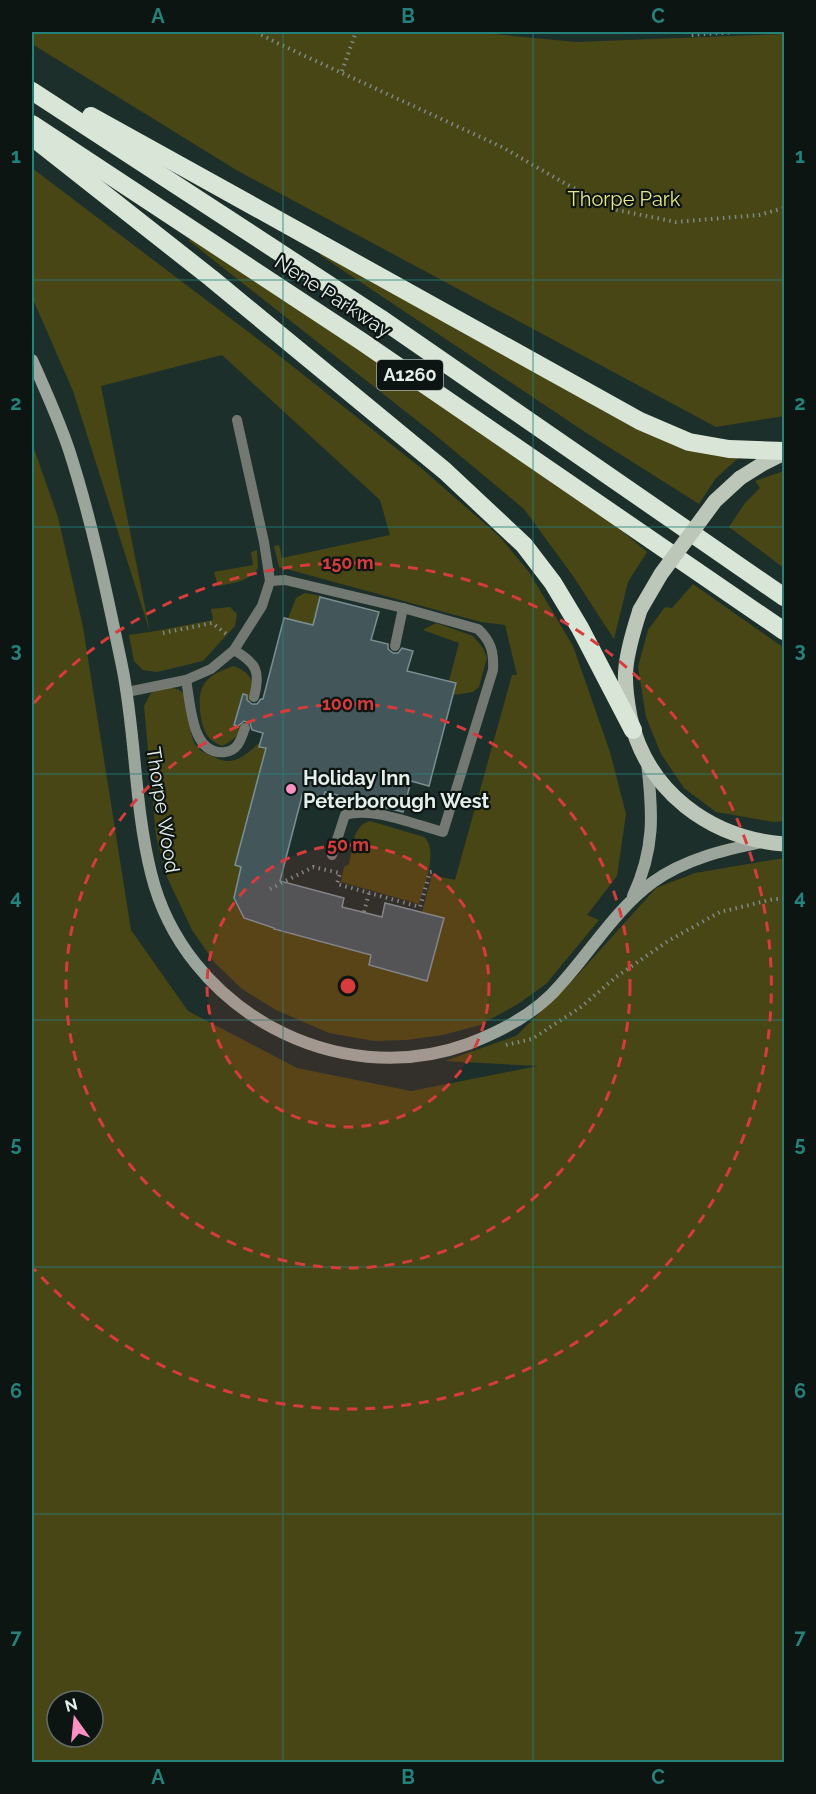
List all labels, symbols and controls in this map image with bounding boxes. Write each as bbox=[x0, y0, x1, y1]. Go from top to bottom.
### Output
text: A bbox=[151, 4, 165, 28]
text: B bbox=[401, 4, 415, 28]
text: C bbox=[651, 4, 665, 28]
text: 1 bbox=[11, 144, 21, 168]
text: 1 bbox=[795, 144, 805, 168]
park label: Thorpe Park bbox=[568, 187, 681, 211]
street label: Nene Parkway bbox=[270, 250, 396, 343]
road number: A1260 bbox=[377, 360, 443, 390]
text: 2 bbox=[10, 391, 22, 415]
text: 2 bbox=[794, 391, 806, 415]
text: 150 m bbox=[323, 552, 374, 573]
text: 3 bbox=[10, 638, 22, 662]
text: 3 bbox=[794, 638, 806, 662]
text: 100 m bbox=[322, 693, 374, 714]
street label: Thorpe Wood bbox=[141, 745, 185, 875]
place label: Holiday Inn Peterborough West bbox=[303, 766, 490, 813]
marker: Holiday Inn Peterborough West bbox=[284, 782, 298, 796]
text: 50 m bbox=[327, 834, 369, 855]
text: 4 bbox=[10, 885, 22, 909]
text: 4 bbox=[794, 885, 806, 909]
centre of rings bbox=[338, 976, 358, 996]
text: 5 bbox=[10, 1132, 22, 1156]
text: 5 bbox=[794, 1132, 806, 1156]
text: 6 bbox=[10, 1379, 22, 1403]
text: 6 bbox=[794, 1379, 806, 1403]
text: 7 bbox=[10, 1625, 22, 1649]
text: 7 bbox=[794, 1625, 806, 1649]
north arrow bbox=[45, 1689, 105, 1749]
text: N bbox=[63, 1694, 80, 1716]
text: A bbox=[151, 1765, 165, 1789]
text: B bbox=[401, 1765, 415, 1789]
text: C bbox=[651, 1765, 665, 1789]

